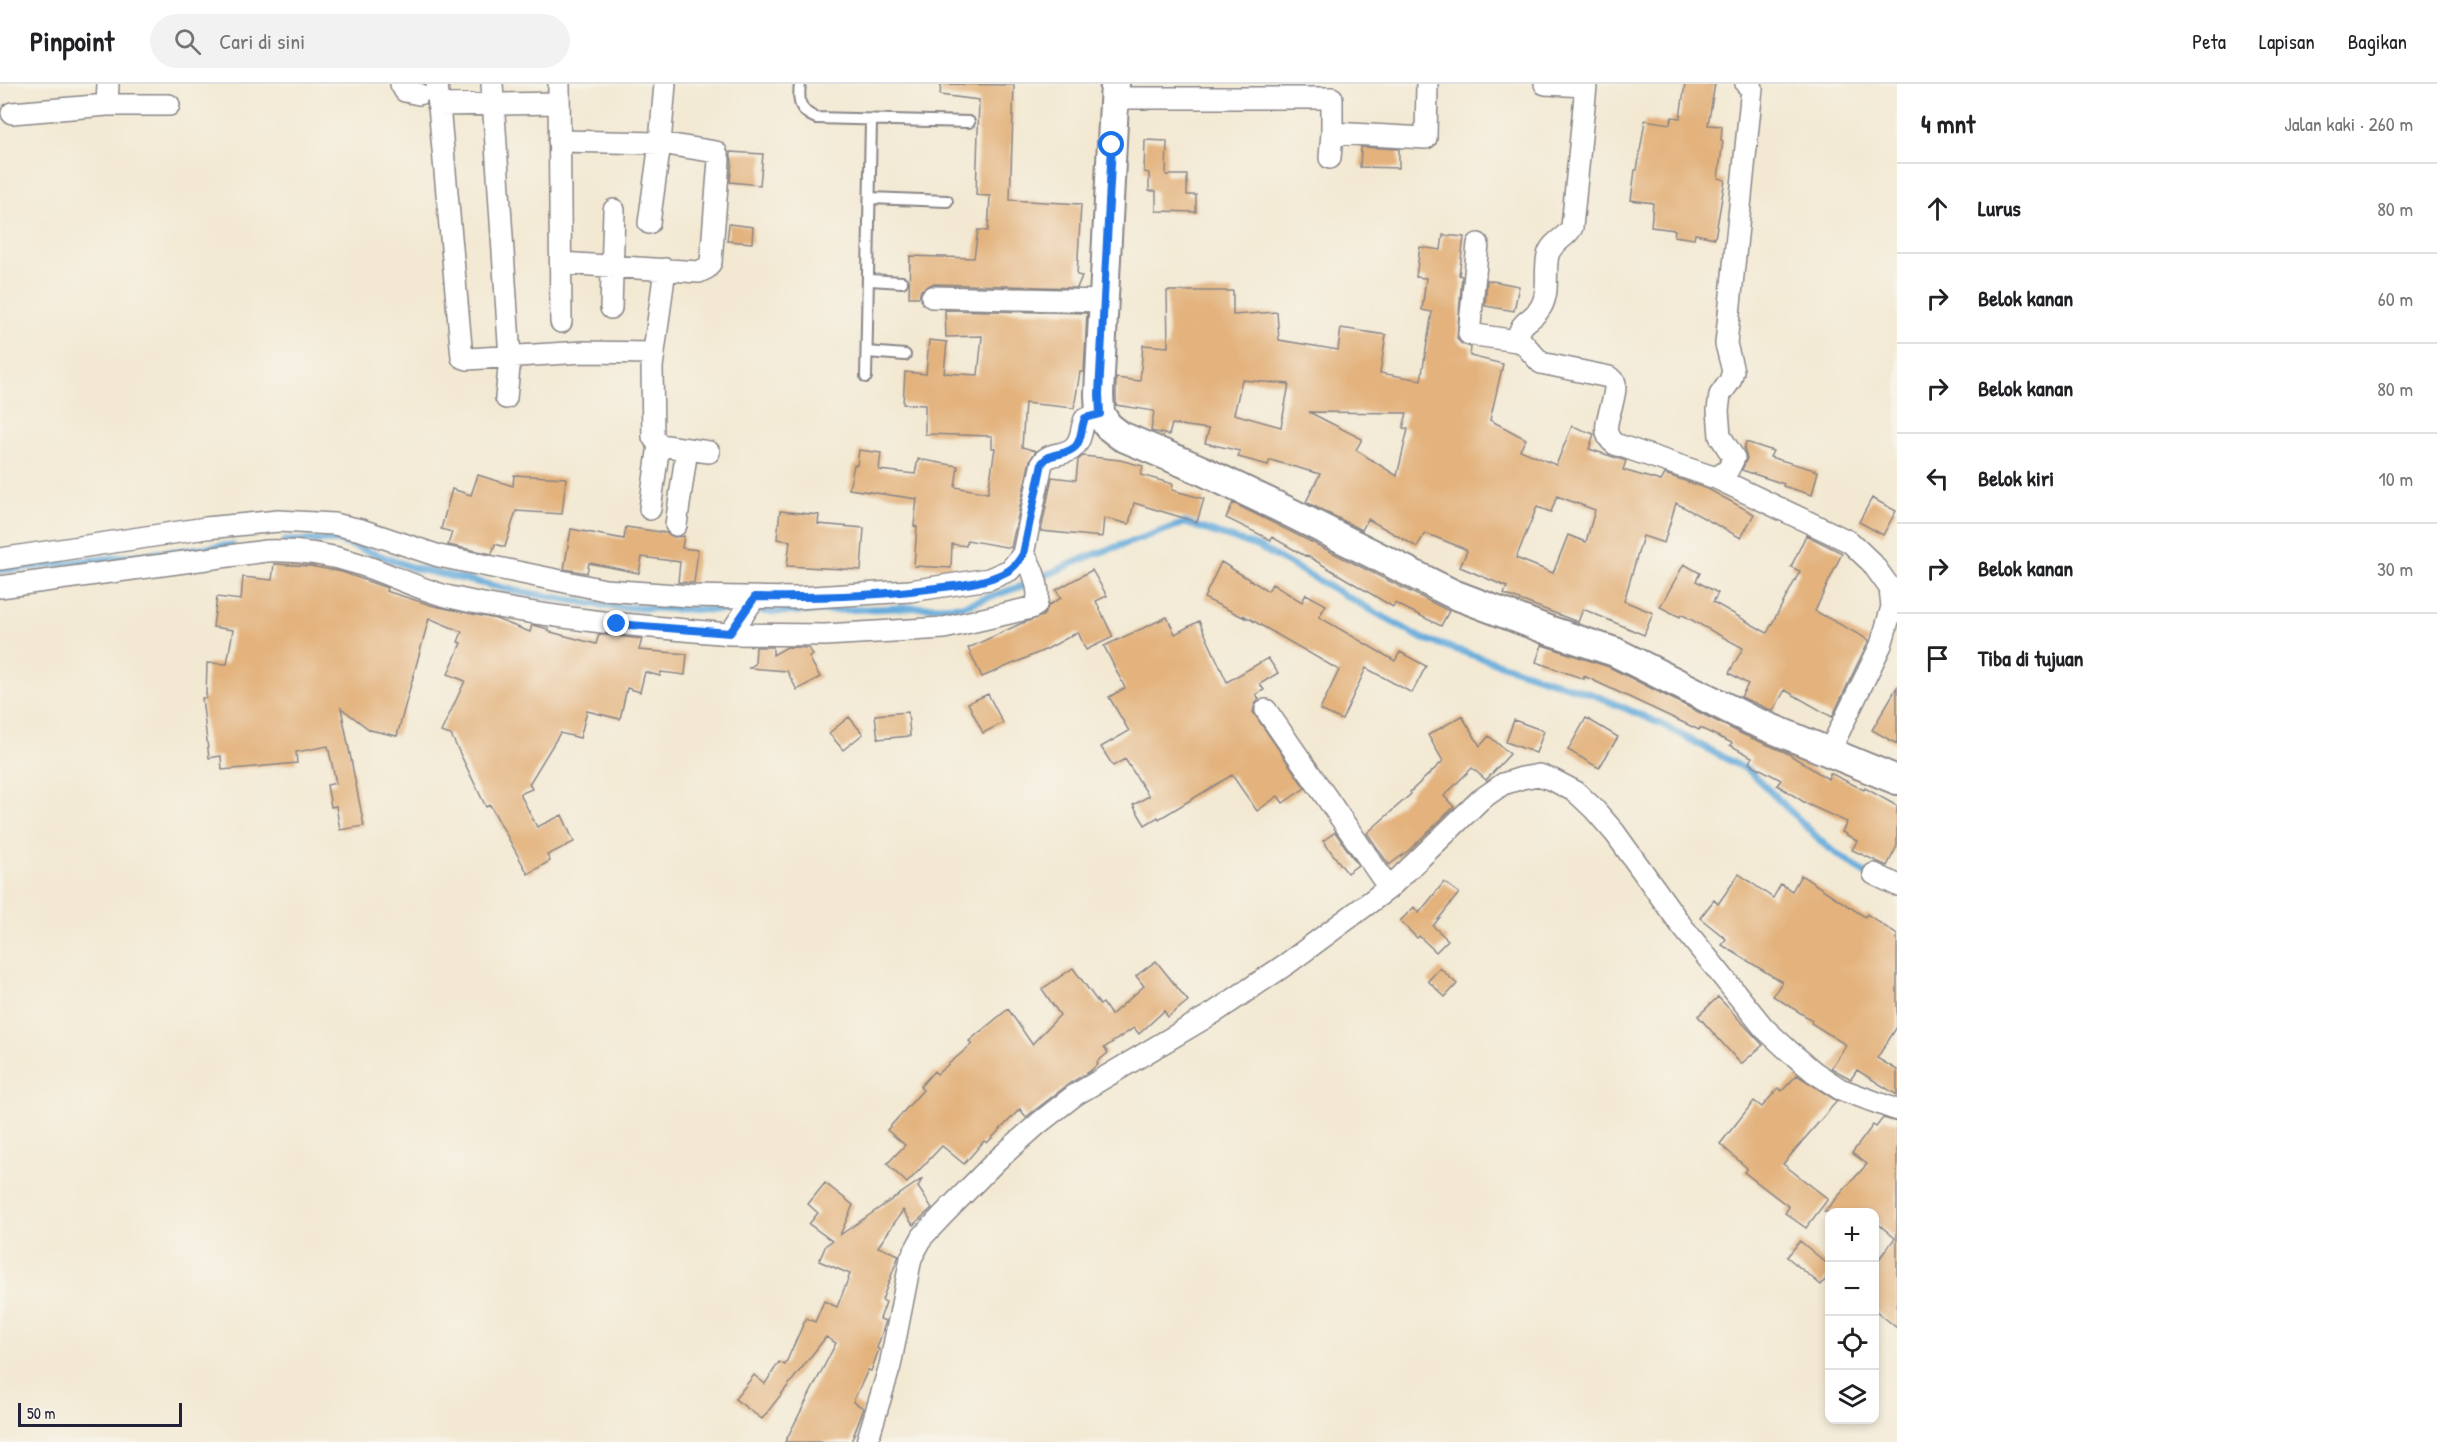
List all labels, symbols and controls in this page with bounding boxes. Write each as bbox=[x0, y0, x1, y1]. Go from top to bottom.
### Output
search box bbox=[150, 14, 570, 68]
text: Pinpoint bbox=[30, 22, 114, 60]
icon: search bbox=[171, 25, 204, 58]
text: Cari di sini bbox=[219, 26, 305, 56]
text: Peta bbox=[2192, 27, 2226, 56]
text: Lapisan bbox=[2259, 27, 2315, 56]
text: Bagikan bbox=[2348, 27, 2407, 56]
text: 4 mnt bbox=[1921, 106, 1975, 141]
text: Jalan kaki · 260 m bbox=[2284, 110, 2413, 137]
route start bbox=[1098, 131, 1124, 157]
icon: ahead bbox=[1921, 192, 1954, 225]
text: Lurus bbox=[1978, 193, 2021, 223]
text: 80 m bbox=[2377, 195, 2413, 222]
icon: right bbox=[1921, 282, 1954, 315]
text: Belok kanan bbox=[1978, 283, 2073, 313]
text: 60 m bbox=[2378, 285, 2413, 312]
icon: right bbox=[1921, 372, 1954, 405]
text: Belok kanan bbox=[1978, 373, 2073, 403]
text: 80 m bbox=[2377, 375, 2413, 402]
icon: left bbox=[1921, 462, 1954, 495]
text: Belok kiri bbox=[1978, 463, 2054, 493]
text: 10 m bbox=[2379, 465, 2413, 492]
icon: right bbox=[1921, 552, 1954, 585]
text: Belok kanan bbox=[1978, 553, 2073, 583]
text: 30 m bbox=[2377, 555, 2413, 582]
route end bbox=[603, 610, 629, 636]
icon: arrive bbox=[1921, 642, 1954, 675]
text: Tiba di tujuan bbox=[1978, 643, 2083, 673]
map controls bbox=[1825, 1208, 1879, 1424]
button: + bbox=[1825, 1208, 1879, 1262]
button: − bbox=[1825, 1262, 1879, 1316]
button: locate bbox=[1825, 1316, 1879, 1370]
button: layers bbox=[1825, 1370, 1879, 1424]
scale bar bbox=[18, 1400, 182, 1428]
text: 50 m bbox=[27, 1402, 56, 1424]

